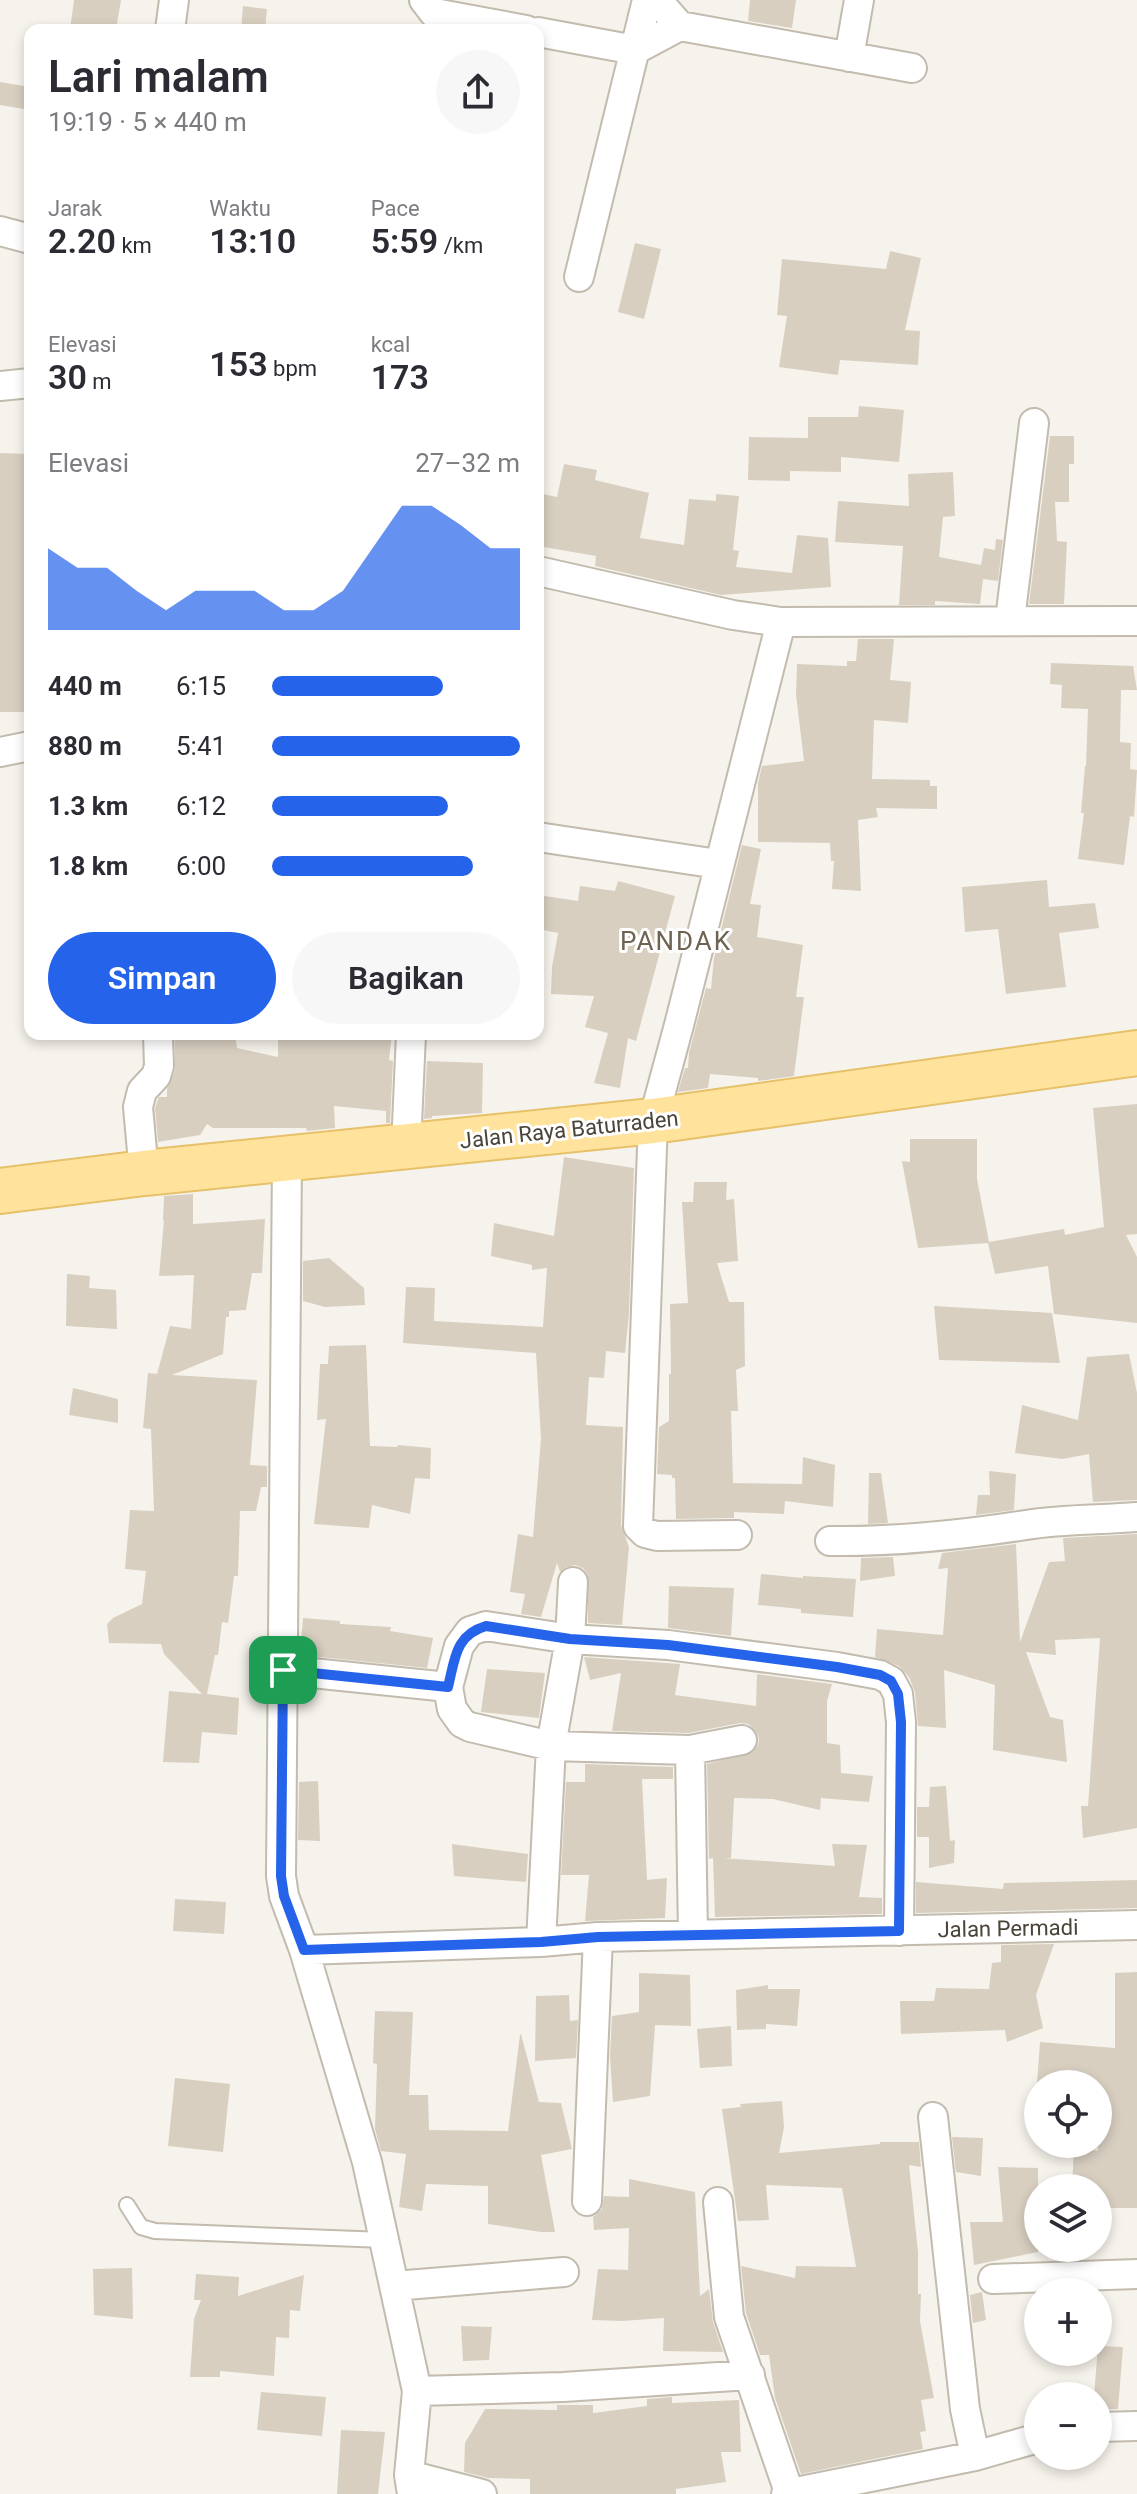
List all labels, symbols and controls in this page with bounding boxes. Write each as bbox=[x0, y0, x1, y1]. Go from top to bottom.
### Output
button: share bbox=[436, 50, 520, 134]
text: Lari malam bbox=[48, 51, 269, 103]
text: 19:19 · 5 × 440 m bbox=[48, 107, 247, 137]
text: Jarak bbox=[48, 196, 102, 221]
text: Waktu bbox=[209, 196, 271, 221]
text: Pace bbox=[371, 196, 420, 221]
text: 2.20 bbox=[48, 221, 116, 261]
text: 13:10 bbox=[209, 221, 296, 261]
text: 5:59 bbox=[371, 221, 438, 261]
text: km bbox=[116, 233, 152, 258]
text: /km bbox=[438, 233, 483, 258]
text: Elevasi bbox=[48, 332, 117, 357]
text: kcal bbox=[371, 332, 410, 357]
text: 153 bbox=[209, 344, 268, 384]
text: bpm bbox=[268, 356, 317, 381]
text: 30 bbox=[48, 357, 87, 397]
text: 173 bbox=[371, 357, 429, 397]
text: m bbox=[87, 369, 112, 394]
text: Elevasi bbox=[48, 448, 129, 478]
text: 27–32 m bbox=[415, 448, 520, 478]
text: 440 m bbox=[48, 671, 122, 701]
text: 6:15 bbox=[176, 671, 226, 701]
text: 880 m bbox=[48, 731, 122, 761]
text: 5:41 bbox=[176, 731, 226, 761]
text: 1.3 km bbox=[48, 791, 128, 821]
text: 6:12 bbox=[176, 791, 226, 821]
text: 1.8 km bbox=[48, 851, 128, 881]
text: 6:00 bbox=[176, 851, 226, 881]
district label: PANDAK bbox=[620, 926, 732, 956]
button: Simpan bbox=[48, 932, 276, 1024]
button: Bagikan bbox=[292, 932, 520, 1024]
street label: Jalan Raya Baturraden bbox=[458, 1106, 680, 1153]
pin bbox=[249, 1636, 317, 1704]
icon: arrive bbox=[261, 1648, 305, 1692]
street label: Jalan Permadi bbox=[937, 1915, 1079, 1942]
map controls bbox=[1024, 2070, 1112, 2470]
button: locate bbox=[1024, 2070, 1112, 2158]
button: layers bbox=[1024, 2174, 1112, 2262]
button: + bbox=[1024, 2278, 1112, 2366]
button: − bbox=[1024, 2382, 1112, 2470]

